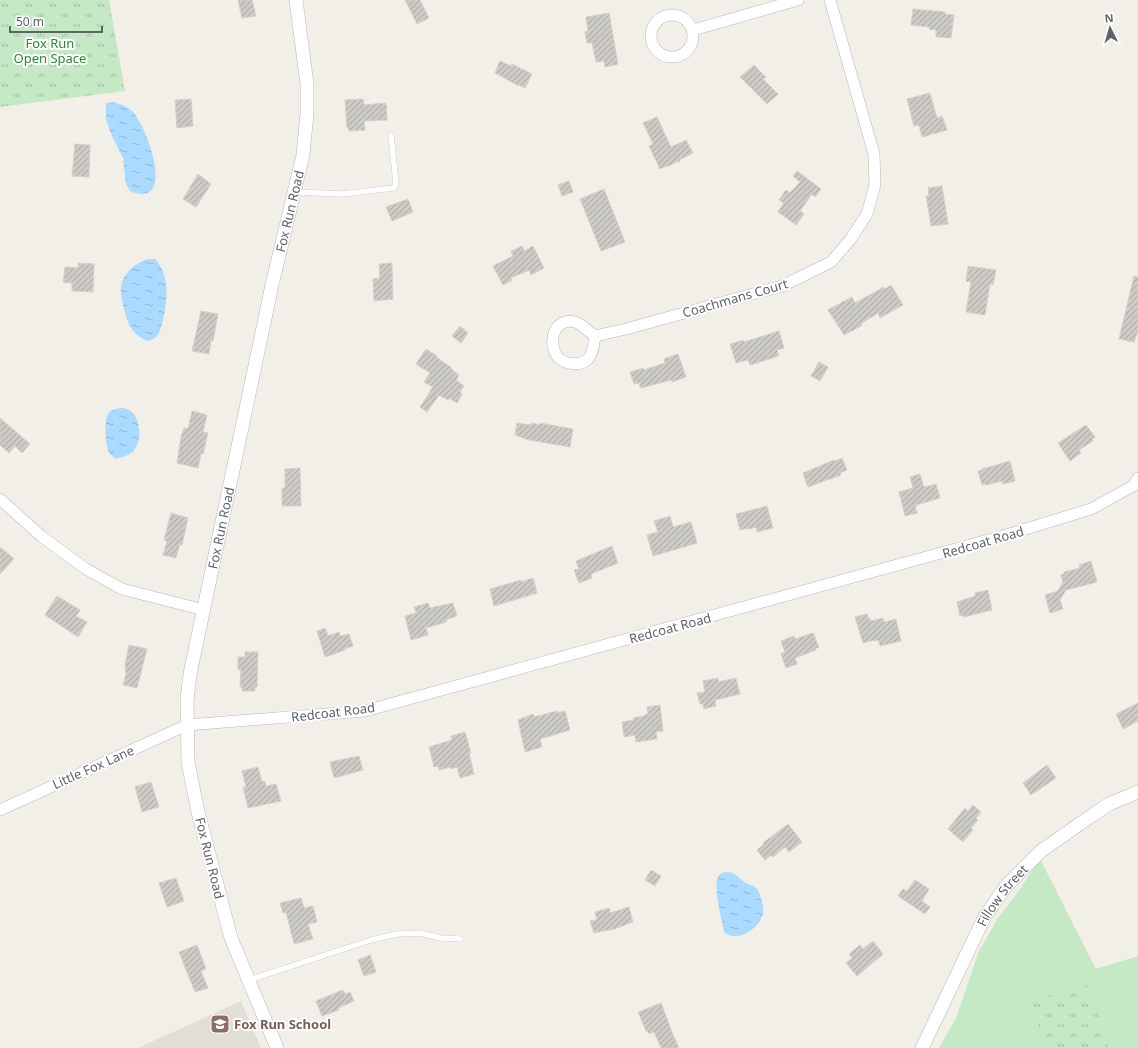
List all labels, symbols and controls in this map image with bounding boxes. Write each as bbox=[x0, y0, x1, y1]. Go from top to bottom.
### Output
scale bar bbox=[10, 8, 102, 34]
north arrow bbox=[1090, 8, 1130, 48]
text: N bbox=[1104, 10, 1114, 25]
text: 50 m bbox=[16, 13, 44, 30]
park label: Fox Run Open Space bbox=[14, 34, 86, 67]
street label: Fox Run Road bbox=[271, 169, 308, 254]
street label: Coachmans Court bbox=[680, 274, 790, 322]
street label: Fox Run Road bbox=[203, 485, 238, 571]
street label: Redcoat Road bbox=[940, 522, 1026, 562]
street label: Redcoat Road bbox=[627, 608, 713, 648]
street label: Redcoat Road bbox=[290, 698, 376, 726]
street label: Little Fox Lane bbox=[49, 741, 137, 793]
street label: Fox Run Road bbox=[191, 815, 229, 901]
street label: Fillow Street bbox=[972, 860, 1032, 929]
school or university icon: Fox Run School bbox=[209, 1013, 231, 1035]
place label: Fox Run School bbox=[234, 1015, 331, 1033]

